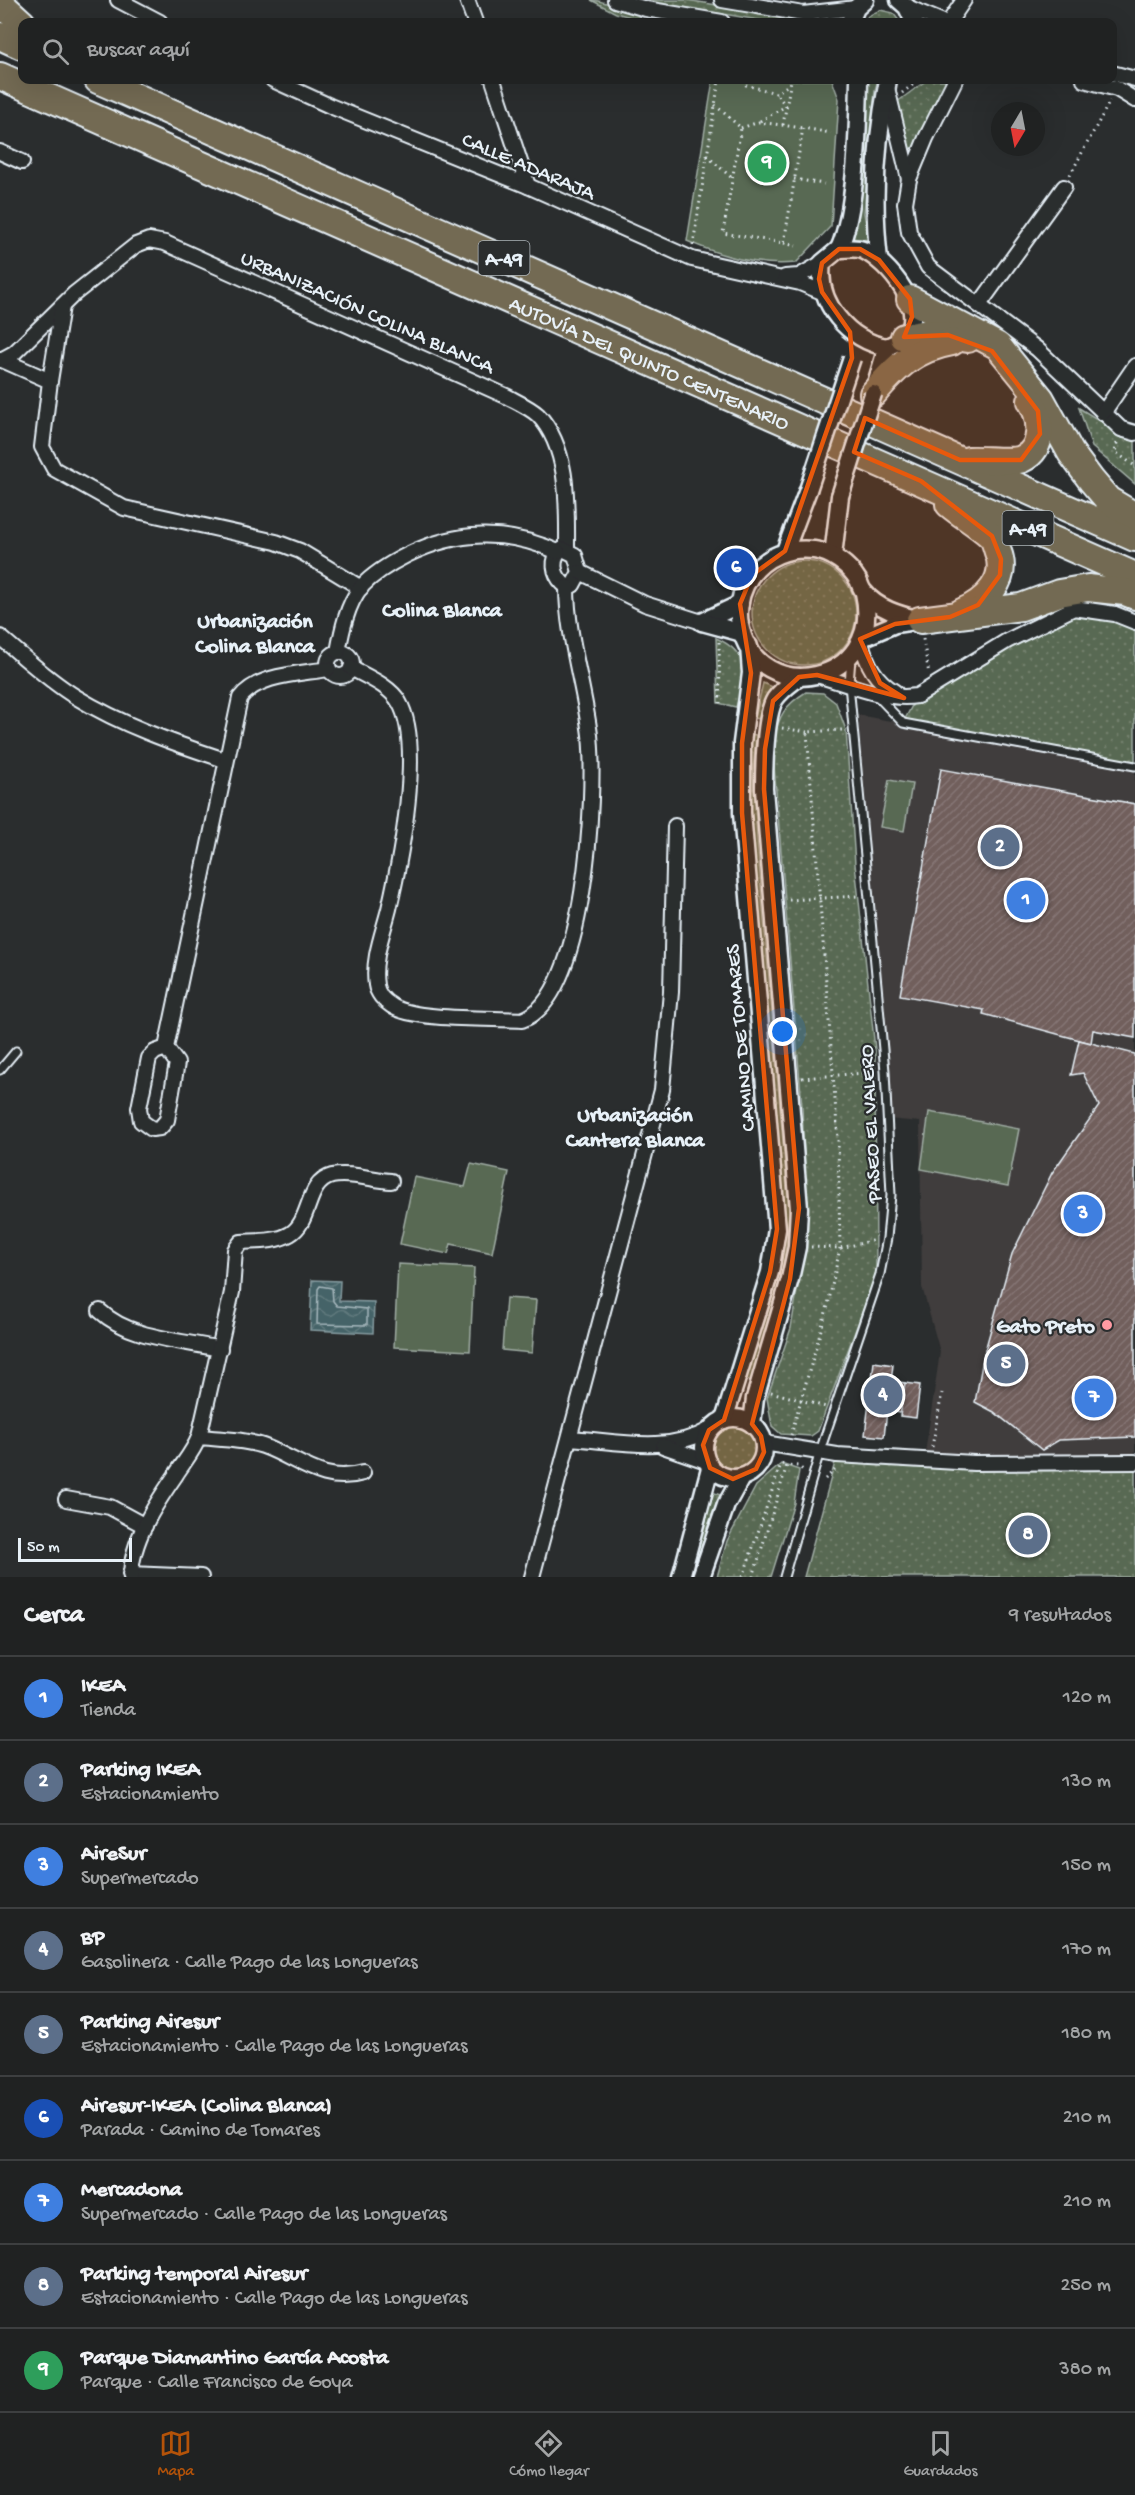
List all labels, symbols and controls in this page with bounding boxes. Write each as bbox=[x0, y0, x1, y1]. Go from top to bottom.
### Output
search box bbox=[18, 18, 1117, 84]
icon: search bbox=[39, 35, 72, 68]
text: Buscar aquí bbox=[87, 38, 190, 64]
north arrow bbox=[991, 102, 1045, 156]
street label: CALLE ADARAJA bbox=[457, 129, 600, 208]
pin: 9 bbox=[748, 140, 786, 186]
road number: A-49 bbox=[478, 241, 530, 275]
street label: URBANIZACIÓN COLINA BLANCA bbox=[236, 247, 499, 382]
street label: AUTOVÍA DEL QUINTO CENTENARIO bbox=[504, 293, 793, 438]
road number: A-49 bbox=[1002, 511, 1054, 545]
pin: 6 bbox=[716, 546, 756, 590]
district label: Colina Blanca bbox=[381, 599, 503, 625]
district label: Urbanización Colina Blanca bbox=[194, 610, 316, 661]
pin: 2 bbox=[980, 824, 1020, 870]
pin: 1 bbox=[1006, 878, 1046, 922]
street label: CAMINO DE TOMARES bbox=[722, 943, 763, 1132]
your location bbox=[768, 1017, 797, 1046]
street label: PASEO EL VALERO bbox=[856, 1044, 889, 1205]
district label: Urbanización Cantera Blanca bbox=[565, 1104, 706, 1155]
pin: 3 bbox=[1064, 1192, 1102, 1236]
place label: Gato Preto bbox=[996, 1316, 1095, 1341]
marker: Gato Preto bbox=[1100, 1318, 1114, 1332]
pin: 5 bbox=[986, 1342, 1026, 1386]
pin: 4 bbox=[864, 1372, 902, 1418]
pin: 7 bbox=[1074, 1376, 1114, 1420]
pin: 8 bbox=[1008, 1512, 1048, 1558]
scale bar bbox=[18, 1535, 132, 1562]
text: 50 m bbox=[27, 1539, 60, 1558]
text: Cerca bbox=[24, 1601, 84, 1632]
text: 9 resultados bbox=[1009, 1605, 1111, 1628]
text: IKEA bbox=[81, 1674, 125, 1700]
text: 1 bbox=[39, 1687, 48, 1710]
text: 120 m bbox=[1063, 1687, 1111, 1710]
text: Tienda bbox=[81, 1700, 136, 1723]
text: Parking IKEA bbox=[81, 1758, 200, 1784]
text: 2 bbox=[39, 1771, 48, 1794]
text: 130 m bbox=[1062, 1771, 1111, 1794]
text: Estacionamiento bbox=[81, 1784, 219, 1807]
text: AireSur bbox=[81, 1842, 146, 1868]
text: 3 bbox=[38, 1855, 49, 1878]
text: 150 m bbox=[1062, 1855, 1111, 1878]
text: Supermercado bbox=[81, 1868, 199, 1891]
text: BP bbox=[81, 1926, 104, 1952]
text: 4 bbox=[39, 1939, 48, 1962]
text: 170 m bbox=[1062, 1939, 1111, 1962]
text: Gasolinera · Calle Pago de las Longueras bbox=[81, 1952, 418, 1975]
text: Parking Airesur bbox=[81, 2010, 219, 2036]
text: 5 bbox=[38, 2023, 49, 2046]
text: 180 m bbox=[1062, 2023, 1111, 2046]
text: Estacionamiento · Calle Pago de las Longueras bbox=[81, 2036, 468, 2059]
text: Airesur-IKEA (Colina Blanca) bbox=[81, 2094, 332, 2120]
text: 6 bbox=[38, 2107, 49, 2130]
text: 210 m bbox=[1063, 2107, 1111, 2130]
text: Parada · Camino de Tomares bbox=[81, 2120, 320, 2143]
text: Mercadona bbox=[81, 2178, 182, 2204]
text: 7 bbox=[38, 2191, 49, 2214]
text: 210 m bbox=[1063, 2191, 1111, 2214]
text: Supermercado · Calle Pago de las Longueras bbox=[81, 2204, 447, 2227]
text: Parking temporal Airesur bbox=[81, 2262, 307, 2288]
text: 8 bbox=[38, 2275, 49, 2298]
text: 250 m bbox=[1060, 2275, 1111, 2298]
text: Estacionamiento · Calle Pago de las Longueras bbox=[81, 2288, 468, 2311]
text: Parque Diamantino García Acosta bbox=[81, 2346, 388, 2372]
text: 9 bbox=[38, 2359, 49, 2382]
text: 380 m bbox=[1059, 2359, 1111, 2382]
text: Parque · Calle Francisco de Goya bbox=[81, 2372, 353, 2395]
tab: Mapa bbox=[157, 2427, 194, 2482]
tab: Cómo llegar bbox=[509, 2427, 589, 2482]
tab: Guardados bbox=[904, 2427, 978, 2482]

